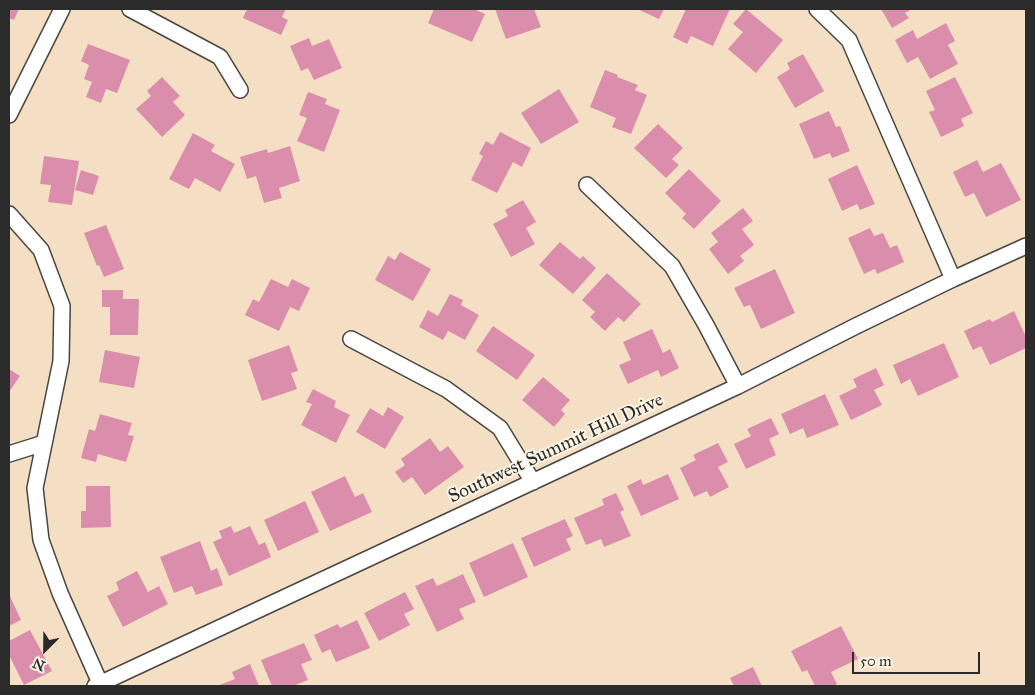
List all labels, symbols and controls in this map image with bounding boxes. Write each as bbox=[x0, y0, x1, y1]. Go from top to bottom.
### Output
street label: Southwest Summit Hill Drive bbox=[445, 389, 667, 509]
north arrow bbox=[20, 625, 70, 675]
scale bar bbox=[855, 642, 982, 674]
text: 50 m bbox=[860, 652, 892, 670]
text: N bbox=[30, 654, 48, 674]

